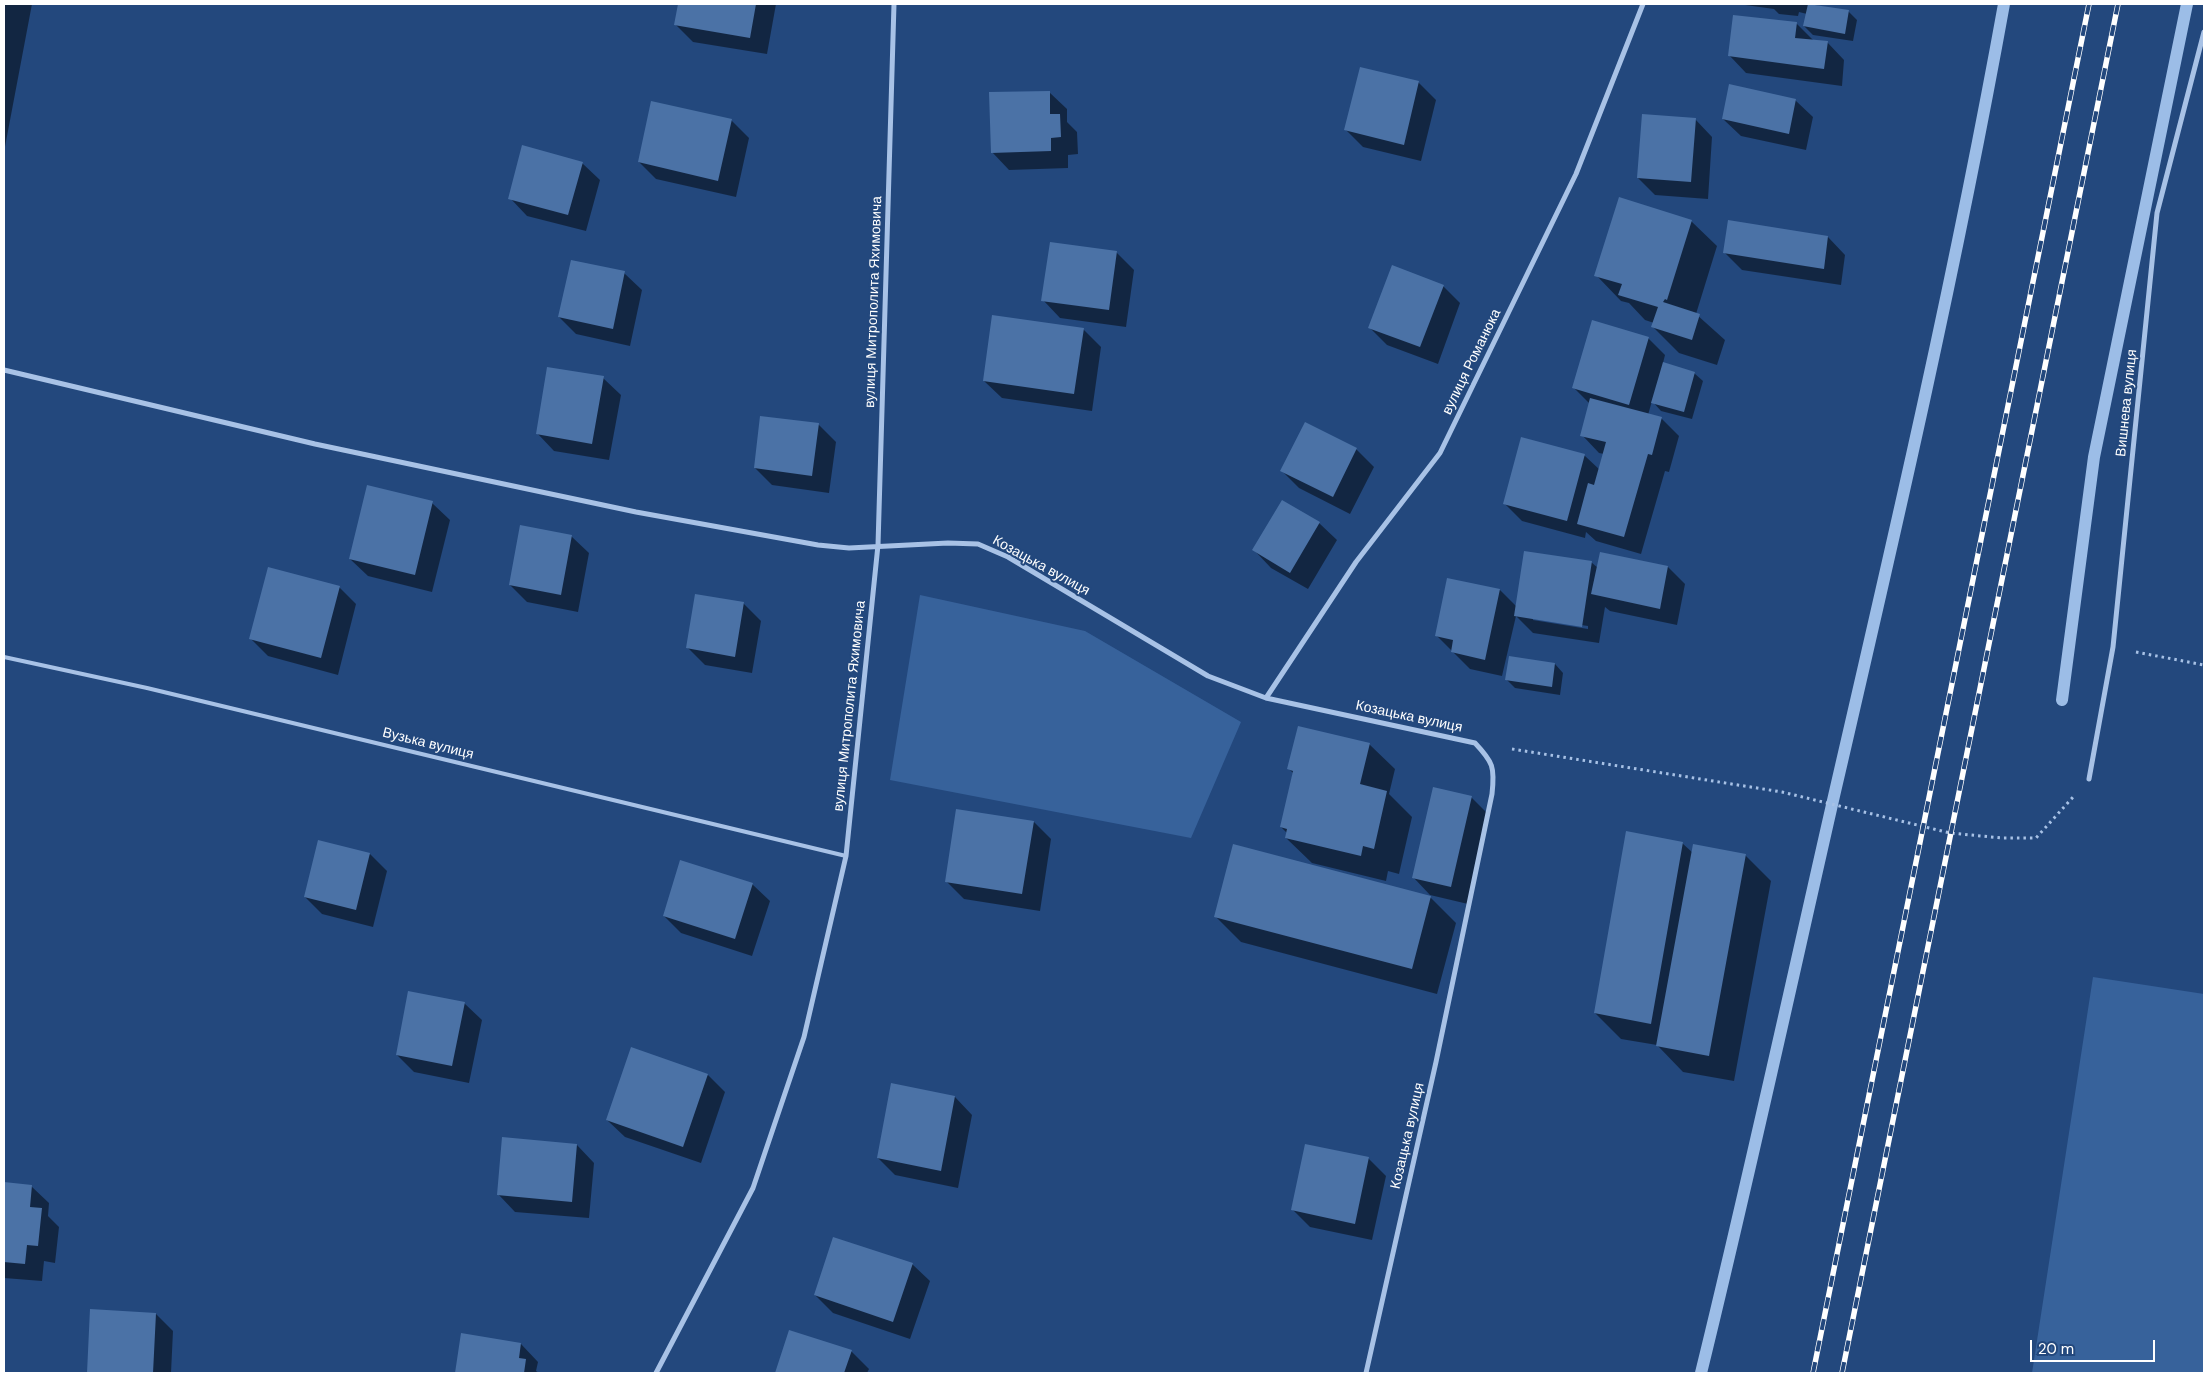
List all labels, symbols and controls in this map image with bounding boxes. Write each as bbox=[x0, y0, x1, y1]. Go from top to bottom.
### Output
street label: вулиця Митрополита Яхимовича bbox=[862, 196, 886, 408]
street label: вулиця Романюка bbox=[1439, 306, 1505, 418]
street label: Вишнева вулиця bbox=[2113, 348, 2141, 458]
street label: Козацька вулиця bbox=[989, 532, 1093, 600]
street label: вулиця Митрополита Яхимовича bbox=[831, 600, 869, 812]
street label: Козацька вулиця bbox=[1354, 697, 1464, 737]
street label: Вузька вулиця bbox=[381, 725, 475, 763]
street label: Козацька вулиця bbox=[1388, 1081, 1428, 1191]
scale bar bbox=[2033, 1330, 2158, 1362]
text: 20 m bbox=[2038, 1339, 2074, 1359]

